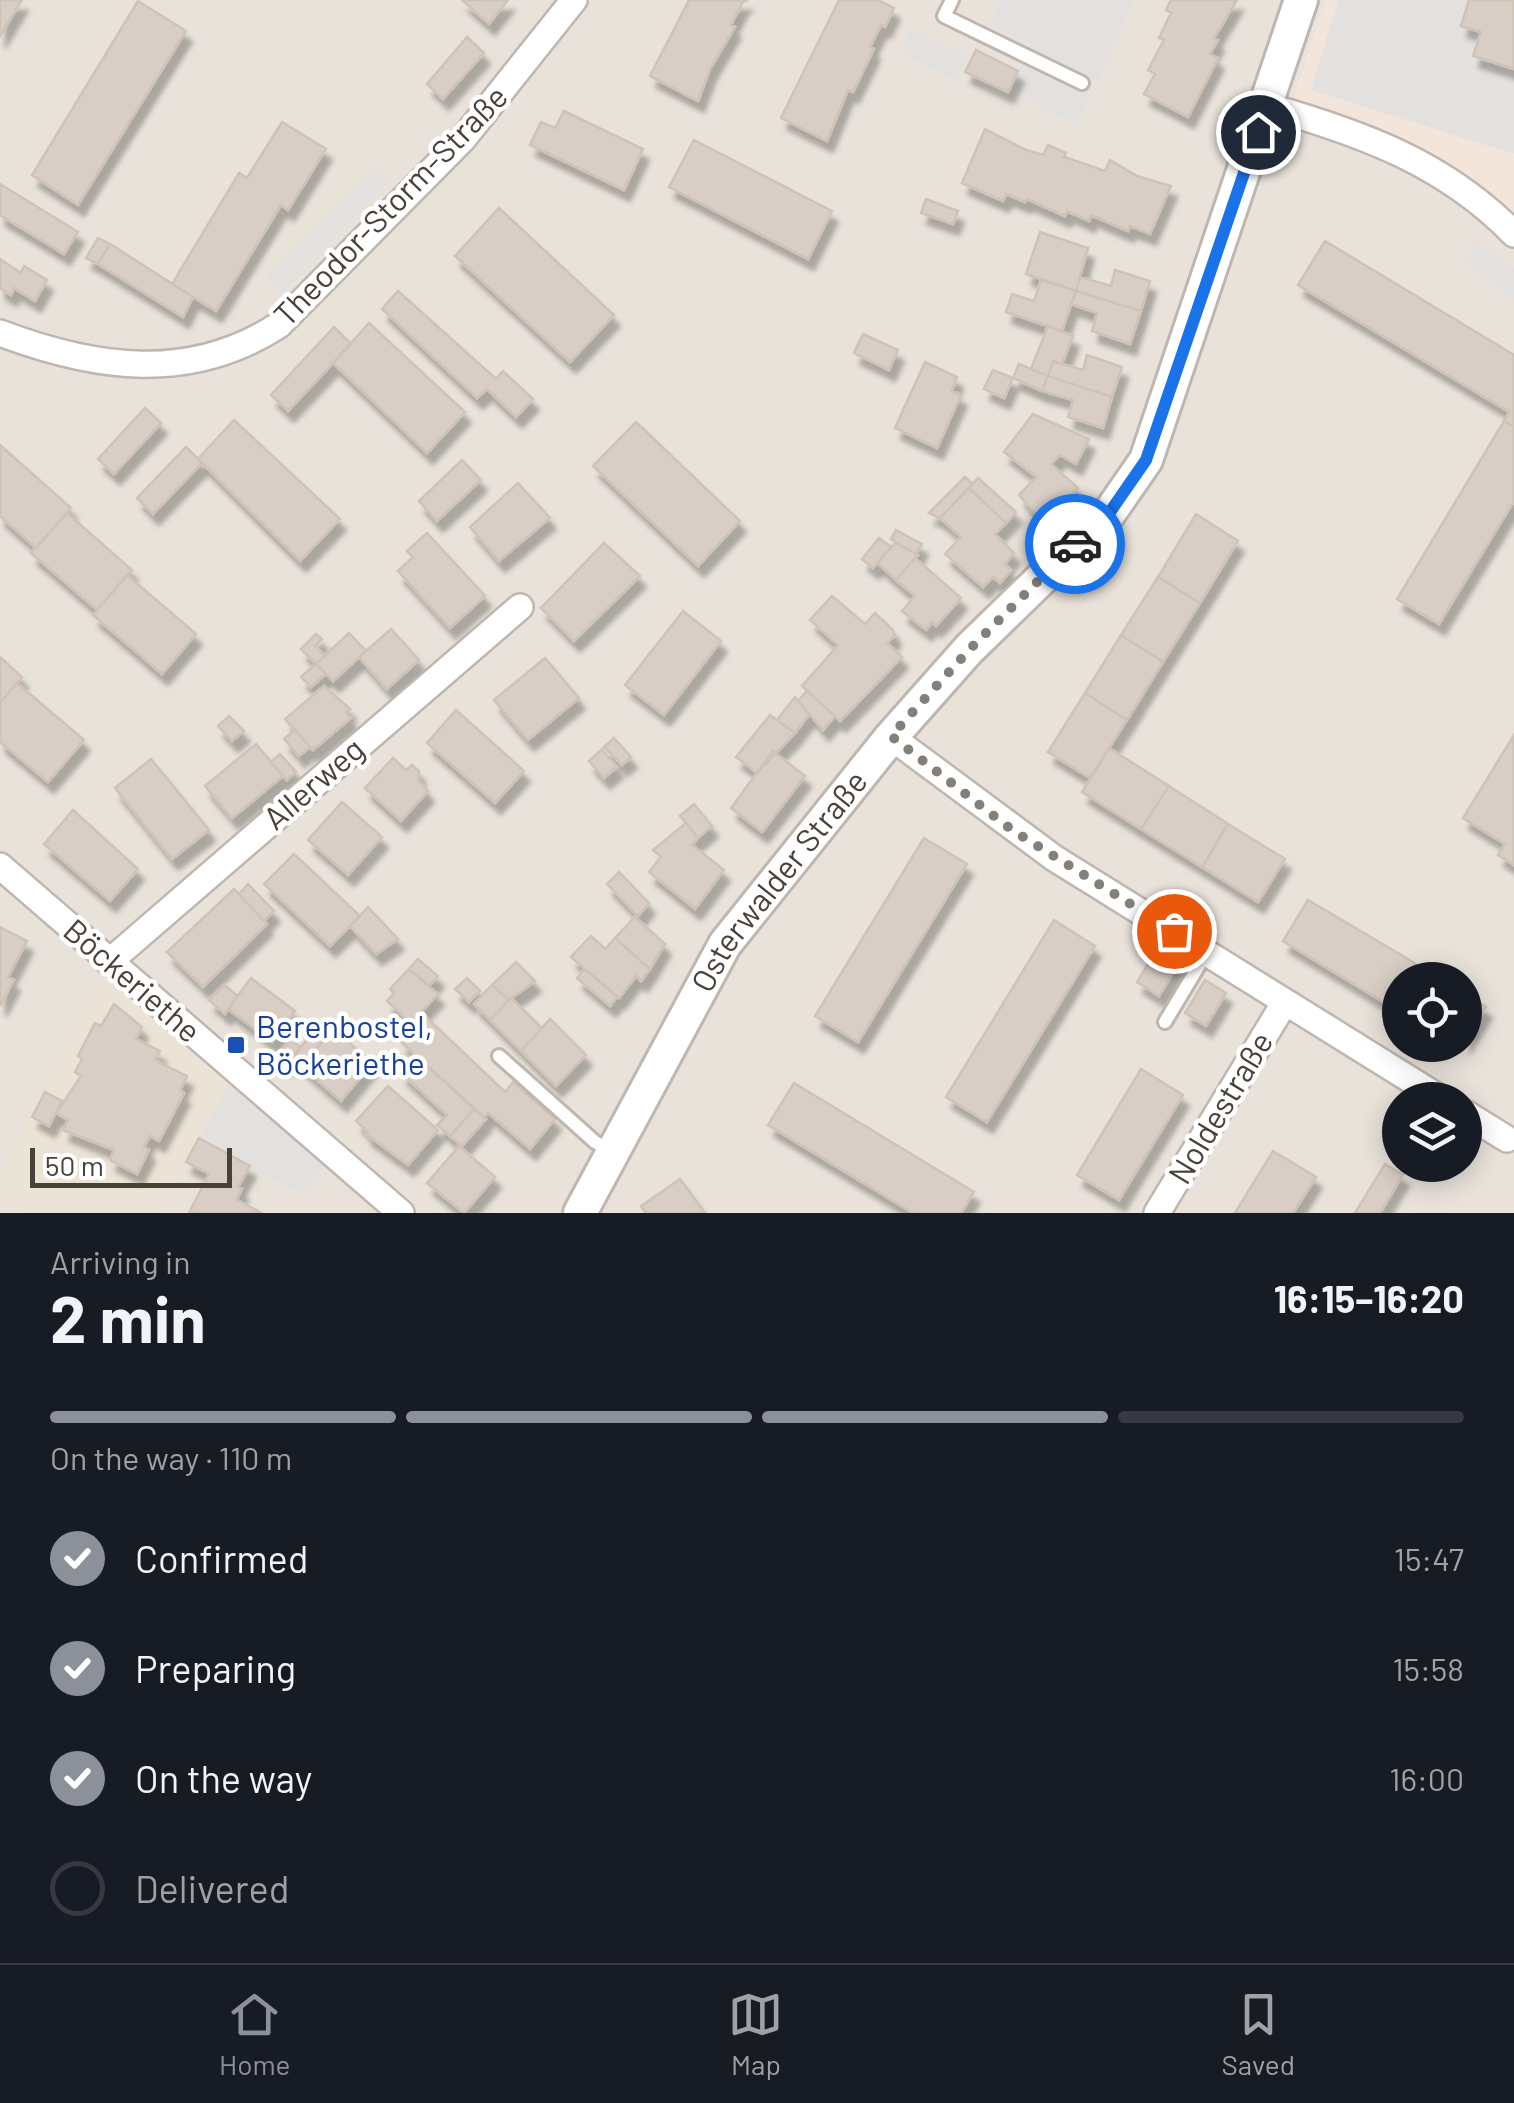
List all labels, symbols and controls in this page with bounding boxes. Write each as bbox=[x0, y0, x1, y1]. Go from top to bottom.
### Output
street label: Theodor-Storm-Straße bbox=[265, 76, 514, 333]
pin bbox=[1216, 90, 1301, 175]
icon: home bbox=[1231, 105, 1286, 160]
courier bbox=[1025, 494, 1125, 594]
icon: car bbox=[1048, 517, 1103, 572]
street label: Allerweg bbox=[255, 729, 371, 836]
street label: Osterwalder Straße bbox=[682, 762, 874, 998]
pin bbox=[1132, 889, 1217, 974]
icon: bag bbox=[1147, 904, 1202, 959]
street label: Böckeriethe bbox=[57, 910, 209, 1049]
map controls bbox=[1382, 962, 1482, 1182]
button: locate bbox=[1382, 962, 1482, 1062]
place label: Berenbostel, Böckeriethe bbox=[256, 1006, 433, 1081]
street label: Noldestraße bbox=[1159, 1024, 1279, 1190]
marker: Berenbostel, Böckeriethe bbox=[225, 1034, 247, 1056]
button: layers bbox=[1382, 1082, 1482, 1182]
scale bar bbox=[30, 1143, 232, 1188]
text: 50 m bbox=[45, 1148, 104, 1182]
text: Arriving in bbox=[50, 1242, 190, 1280]
text: 16:15–16:20 bbox=[1274, 1275, 1464, 1321]
text: 2 min bbox=[50, 1278, 206, 1356]
text: On the way · 110 m bbox=[50, 1438, 292, 1476]
icon: check bbox=[50, 1531, 105, 1586]
text: Confirmed bbox=[135, 1535, 308, 1581]
text: 15:47 bbox=[1394, 1539, 1464, 1577]
icon: check bbox=[50, 1641, 105, 1696]
text: Preparing bbox=[135, 1645, 296, 1691]
text: 15:58 bbox=[1392, 1649, 1464, 1687]
icon: check bbox=[50, 1751, 105, 1806]
text: On the way bbox=[135, 1755, 312, 1801]
text: 16:00 bbox=[1389, 1759, 1464, 1797]
text: Delivered bbox=[135, 1865, 289, 1911]
tab: Home bbox=[219, 1987, 290, 2081]
tab: Map bbox=[728, 1987, 783, 2081]
tab: Saved bbox=[1222, 1987, 1295, 2081]

